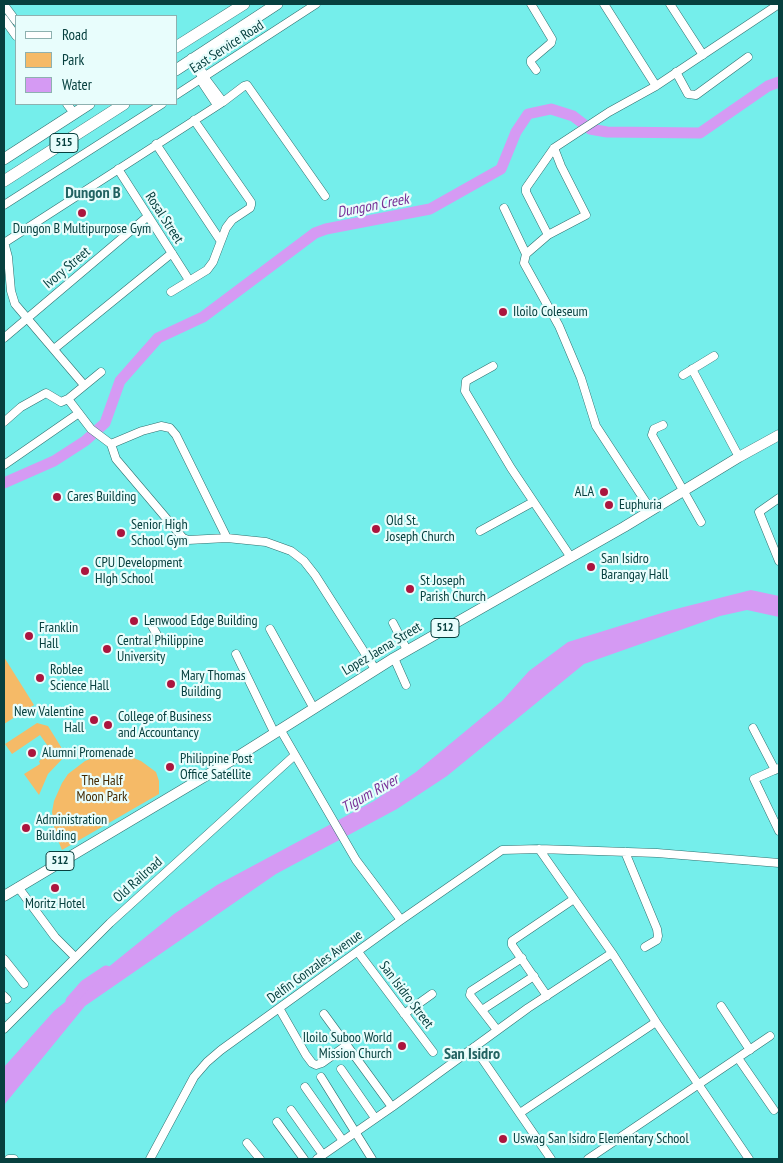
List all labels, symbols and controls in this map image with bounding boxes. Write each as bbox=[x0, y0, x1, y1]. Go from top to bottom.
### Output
legend bbox=[15, 15, 178, 105]
street label: East Service Road bbox=[187, 17, 267, 77]
text: Road bbox=[62, 25, 88, 44]
text: Park bbox=[62, 50, 84, 69]
text: Water bbox=[62, 75, 92, 94]
road number: 515 bbox=[50, 134, 78, 152]
district label: Dungon B bbox=[65, 183, 121, 203]
street label: Rosal Street bbox=[141, 189, 187, 247]
water label: Dungon Creek bbox=[336, 190, 410, 222]
marker: Dungon B Multipurpose Gym bbox=[76, 207, 88, 219]
place label: Dungon B Multipurpose Gym bbox=[13, 221, 151, 237]
street label: Ivory Street bbox=[40, 244, 94, 292]
place label: Iloilo Coleseum bbox=[513, 304, 588, 320]
marker: Iloilo Coleseum bbox=[497, 306, 509, 318]
place label: ALA bbox=[575, 484, 594, 500]
marker: ALA bbox=[598, 486, 610, 498]
place label: Cares Building bbox=[67, 489, 136, 505]
marker: Cares Building bbox=[51, 491, 63, 503]
place label: Euphuria bbox=[619, 497, 662, 513]
marker: Euphuria bbox=[603, 499, 615, 511]
place label: Old St. Joseph Church bbox=[386, 513, 455, 546]
place label: Senior High School Gym bbox=[131, 517, 188, 550]
marker: Old St. Joseph Church bbox=[370, 523, 382, 535]
marker: Senior High School Gym bbox=[115, 527, 127, 539]
place label: San Isidro Barangay Hall bbox=[601, 551, 668, 584]
place label: CPU Development HIgh School bbox=[95, 555, 182, 588]
marker: San Isidro Barangay Hall bbox=[585, 561, 597, 573]
marker: CPU Development HIgh School bbox=[79, 565, 91, 577]
place label: St Joseph Parish Church bbox=[420, 573, 486, 606]
marker: St Joseph Parish Church bbox=[404, 583, 416, 595]
place label: Lenwood Edge Building bbox=[144, 613, 258, 629]
marker: Lenwood Edge Building bbox=[128, 615, 140, 627]
road number: 512 bbox=[431, 618, 459, 638]
street label: Lopez Jaena Street bbox=[339, 619, 425, 679]
place label: Franklin Hall bbox=[39, 620, 78, 652]
marker: Franklin Hall bbox=[23, 630, 35, 642]
place label: Central Philippine University bbox=[117, 633, 203, 666]
marker: Central Philippine University bbox=[101, 643, 113, 655]
place label: Roblee Science Hall bbox=[50, 662, 109, 694]
place label: Mary Thomas Building bbox=[181, 668, 245, 700]
marker: Roblee Science Hall bbox=[34, 672, 46, 684]
marker: Mary Thomas Building bbox=[165, 678, 177, 690]
place label: New Valentine Hall bbox=[14, 704, 84, 736]
place label: College of Business and Accountancy bbox=[118, 709, 211, 742]
marker: New Valentine Hall bbox=[88, 714, 100, 726]
marker: College of Business and Accountancy bbox=[102, 719, 114, 731]
place label: Alumni Promenade bbox=[42, 745, 134, 761]
marker: Alumni Promenade bbox=[26, 747, 38, 759]
place label: Philippine Post Office Satellite bbox=[180, 751, 252, 784]
marker: Philippine Post Office Satellite bbox=[164, 761, 176, 773]
water label: Tigum River bbox=[338, 771, 402, 817]
park label: The Half Moon Park bbox=[77, 773, 127, 806]
place label: Administration Building bbox=[36, 812, 107, 844]
marker: Administration Building bbox=[20, 822, 32, 834]
road number: 512 bbox=[46, 851, 74, 870]
street label: Old Railroad bbox=[110, 854, 166, 906]
marker: Moritz Hotel bbox=[49, 882, 61, 894]
place label: Moritz Hotel bbox=[25, 896, 85, 912]
street label: Delfin Gonzales Avenue bbox=[264, 927, 366, 1007]
street label: San Isidro Street bbox=[375, 958, 437, 1032]
place label: Iloilo Suboo World Mission Church bbox=[303, 1030, 392, 1062]
marker: Iloilo Suboo World Mission Church bbox=[396, 1040, 408, 1052]
district label: San Isidro bbox=[444, 1044, 500, 1064]
place label: Uswag San Isidro Elementary School bbox=[513, 1131, 689, 1147]
marker: Uswag San Isidro Elementary School bbox=[497, 1133, 509, 1145]

